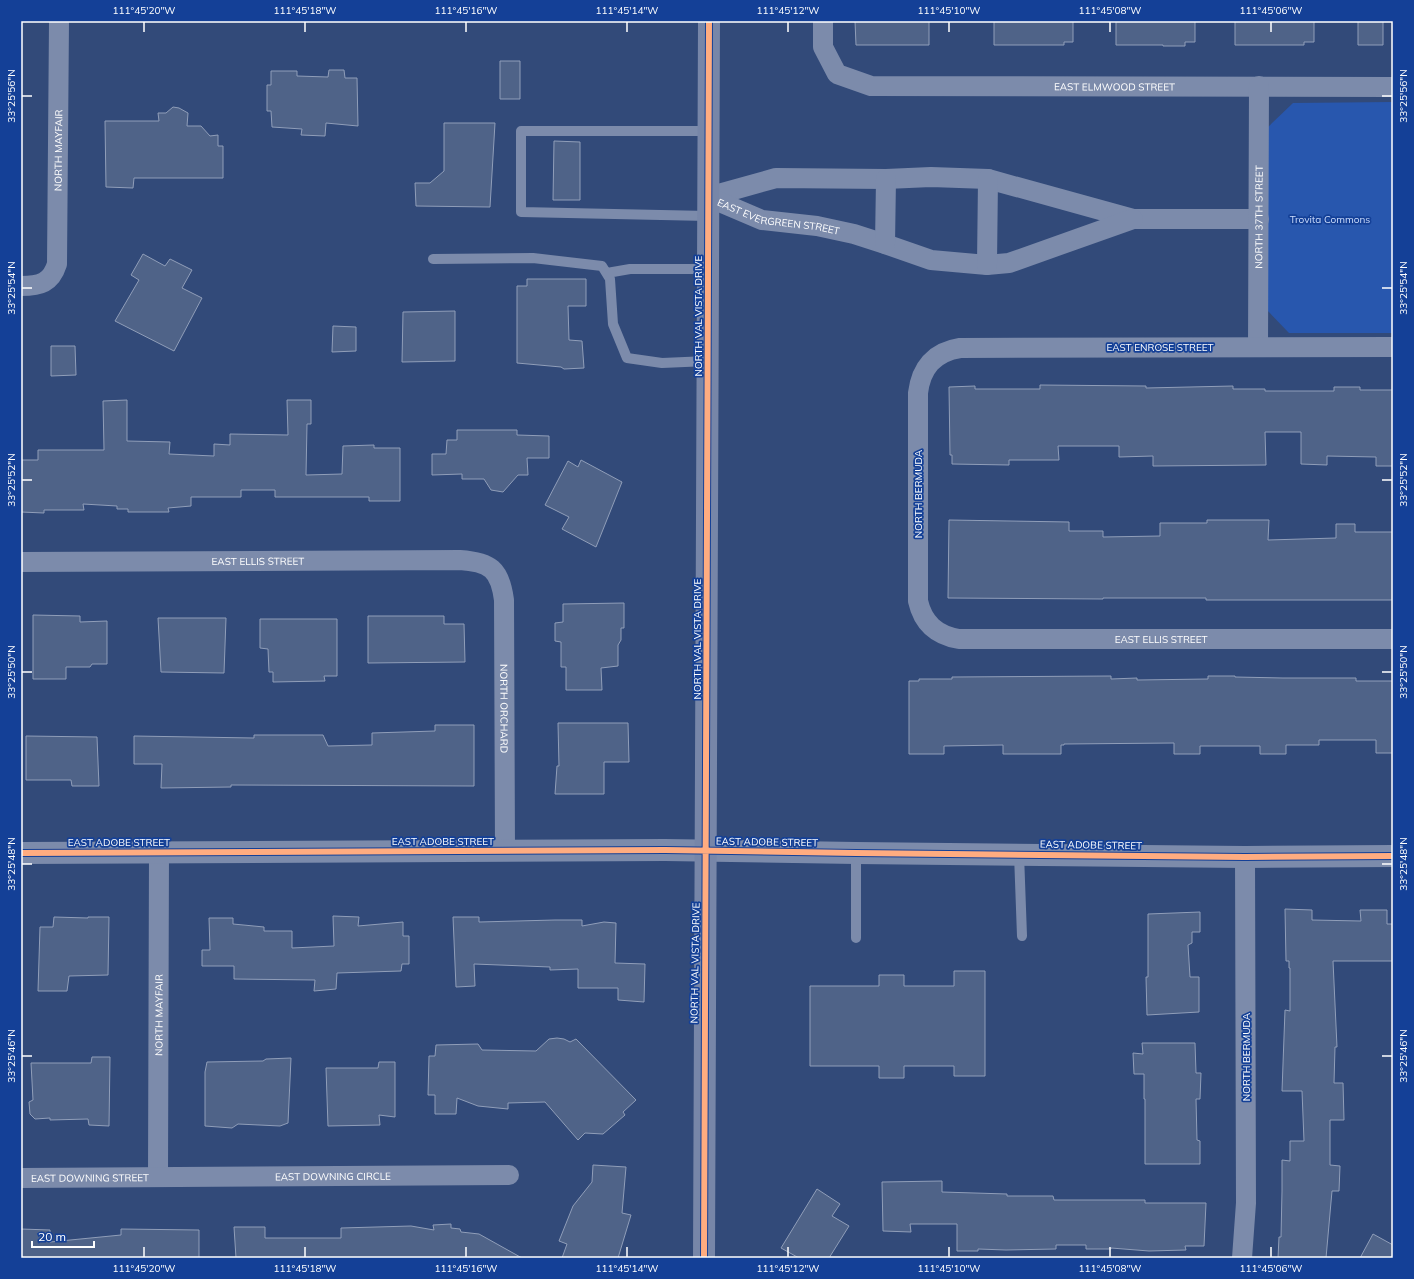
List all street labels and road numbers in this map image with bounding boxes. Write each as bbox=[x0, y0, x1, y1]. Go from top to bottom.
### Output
street label: EAST ELMWOOD STREET bbox=[1054, 80, 1175, 93]
street label: NORTH MAYFAIR bbox=[51, 109, 65, 191]
street label: NORTH 37TH STREET bbox=[1252, 165, 1265, 269]
street label: EAST EVERGREEN STREET bbox=[715, 195, 841, 237]
street label: NORTH VAL VISTA DRIVE bbox=[692, 255, 705, 376]
street label: EAST ENROSE STREET bbox=[1106, 341, 1214, 354]
street label: NORTH BERMUDA bbox=[912, 449, 925, 538]
street label: EAST ELLIS STREET bbox=[212, 554, 304, 568]
street label: NORTH VAL VISTA DRIVE bbox=[691, 578, 704, 699]
street label: EAST ELLIS STREET bbox=[1115, 633, 1208, 646]
street label: NORTH ORCHARD bbox=[498, 664, 511, 753]
street label: EAST ADOBE STREET bbox=[392, 835, 494, 848]
street label: EAST ADOBE STREET bbox=[716, 835, 818, 849]
street label: EAST ADOBE STREET bbox=[68, 836, 170, 849]
street label: EAST ADOBE STREET bbox=[1040, 838, 1142, 852]
street label: NORTH VAL VISTA DRIVE bbox=[687, 902, 703, 1024]
street label: NORTH MAYFAIR bbox=[152, 974, 165, 1056]
street label: NORTH BERMUDA bbox=[1240, 1012, 1253, 1101]
street label: EAST DOWNING CIRCLE bbox=[275, 1169, 391, 1183]
street label: EAST DOWNING STREET bbox=[31, 1171, 149, 1184]

